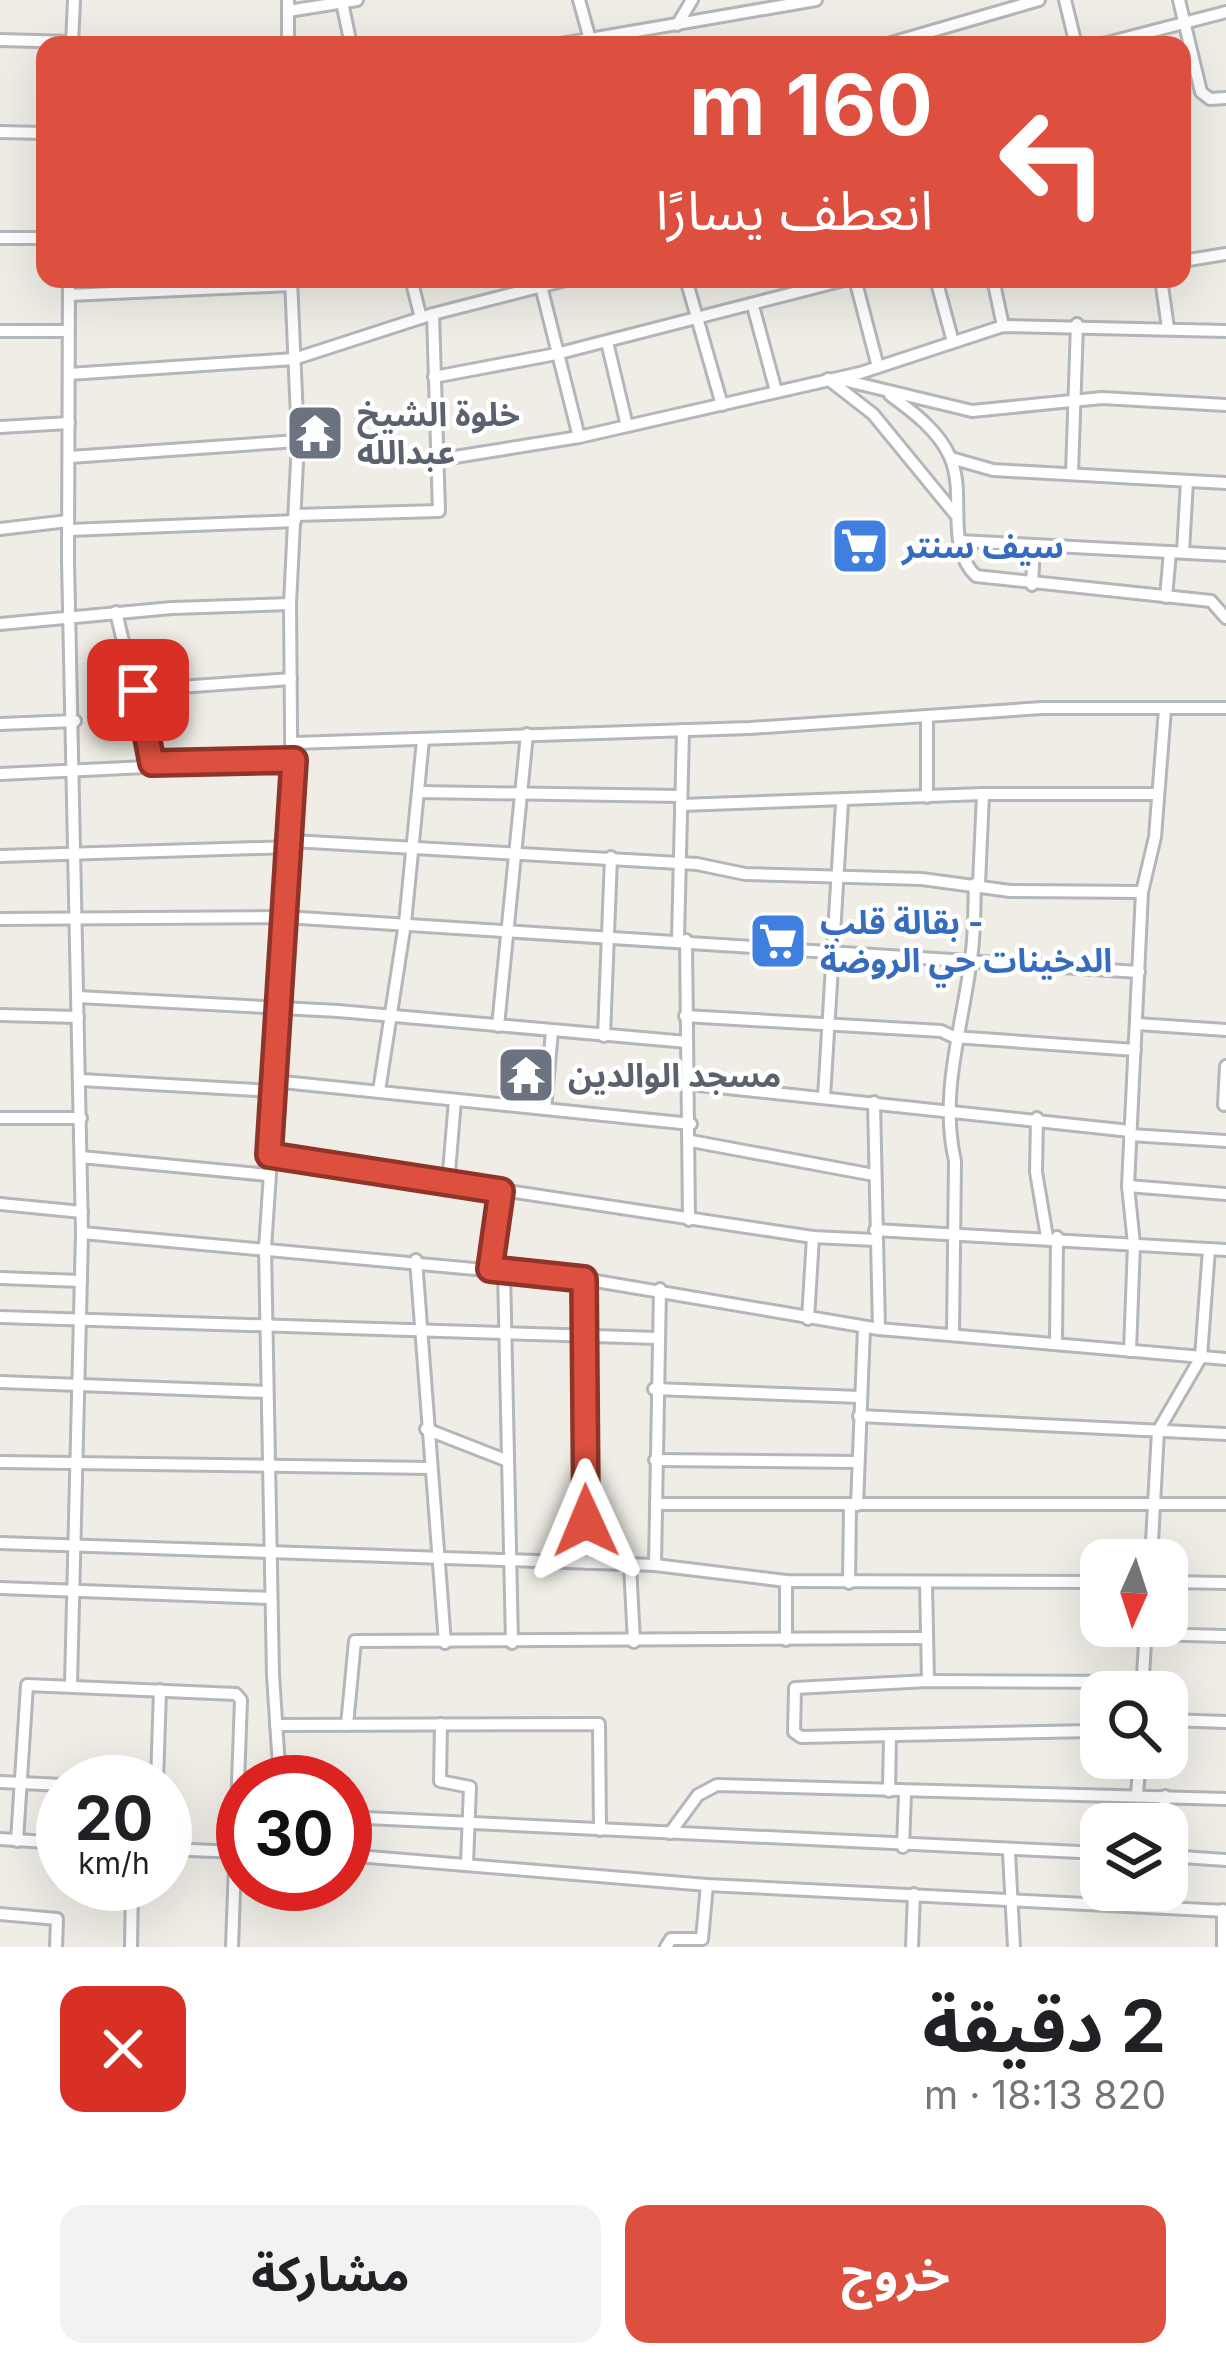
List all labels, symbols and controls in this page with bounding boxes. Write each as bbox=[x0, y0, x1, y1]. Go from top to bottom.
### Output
text: 160 m bbox=[689, 54, 933, 155]
icon: left bbox=[975, 84, 1131, 240]
text: انعطف يسارًا bbox=[656, 178, 933, 243]
place label: خلوة الشيخ عبدالله bbox=[357, 394, 520, 472]
temple icon: خلوة الشيخ عبدالله bbox=[284, 402, 346, 464]
supermarket icon: سيف سنتر bbox=[829, 515, 891, 577]
place label: سيف سنتر bbox=[900, 526, 1064, 566]
pin bbox=[87, 639, 189, 741]
icon: arrive bbox=[105, 657, 171, 723]
place label: بقالة قلب - الدخينات حي الروضة bbox=[820, 902, 1112, 988]
supermarket icon: بقالة قلب - الدخينات حي الروضة bbox=[747, 910, 809, 972]
temple icon: مسجد الوالدين bbox=[495, 1044, 557, 1106]
place label: مسجد الوالدين bbox=[568, 1055, 781, 1095]
position arrow bbox=[523, 1458, 649, 1584]
north arrow bbox=[1080, 1539, 1188, 1647]
map controls bbox=[1080, 1539, 1188, 1911]
button: search bbox=[1080, 1671, 1188, 1779]
speed limit sign: 30 bbox=[216, 1755, 372, 1911]
text: 20 bbox=[75, 1782, 153, 1854]
button: layers bbox=[1080, 1803, 1188, 1911]
text: km/h bbox=[78, 1845, 150, 1881]
text: 2 دقيقة bbox=[922, 1982, 1166, 2069]
button: close bbox=[60, 1986, 186, 2112]
text: 820 m · 18:13 bbox=[924, 2071, 1166, 2118]
button: مشاركة bbox=[60, 2205, 601, 2343]
button: خروج bbox=[625, 2205, 1166, 2343]

